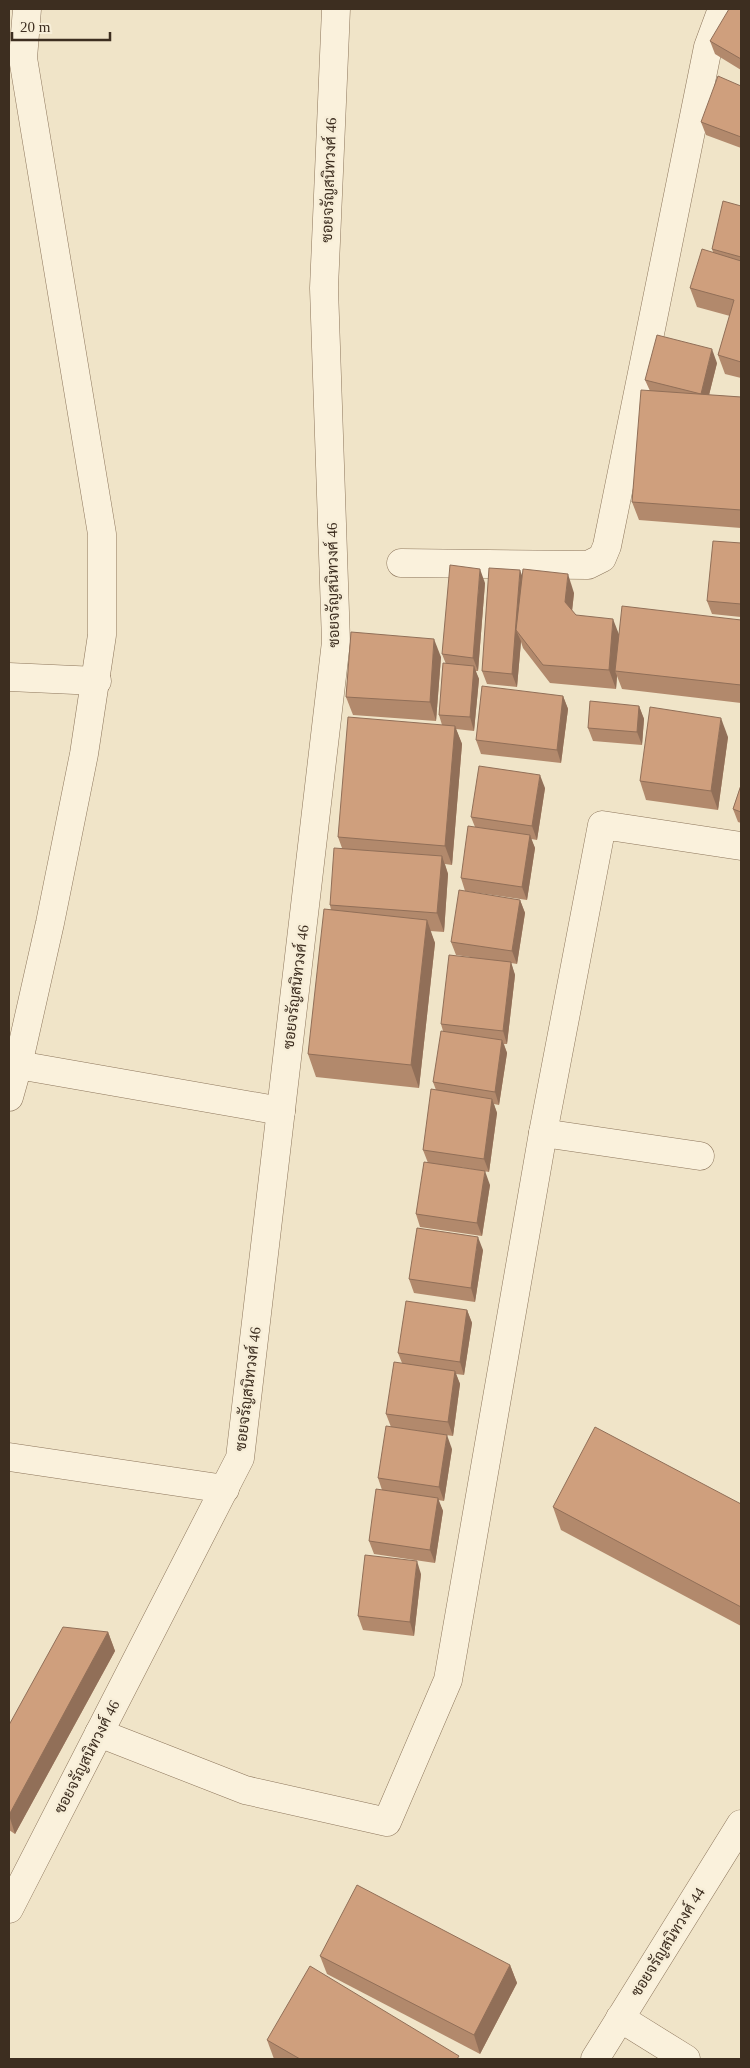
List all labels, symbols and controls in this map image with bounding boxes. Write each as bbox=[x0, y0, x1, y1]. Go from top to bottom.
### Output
scale bar bbox=[12, 10, 110, 42]
text: 20 m bbox=[20, 19, 51, 35]
street label: ซอยจรัญสนิทวงศ์ 46 bbox=[317, 117, 340, 243]
street label: ซอยจรัญสนิทวงศ์ 46 bbox=[322, 522, 343, 648]
street label: ซอยจรัญสนิทวงศ์ 46 bbox=[278, 923, 313, 1050]
street label: ซอยจรัญสนิทวงศ์ 46 bbox=[230, 1325, 265, 1452]
street label: ซอยจรัญสนิทวงศ์ 46 bbox=[50, 1696, 124, 1817]
street label: ซอยจรัญสนิทวงศ์ 44 bbox=[626, 1883, 709, 2000]

